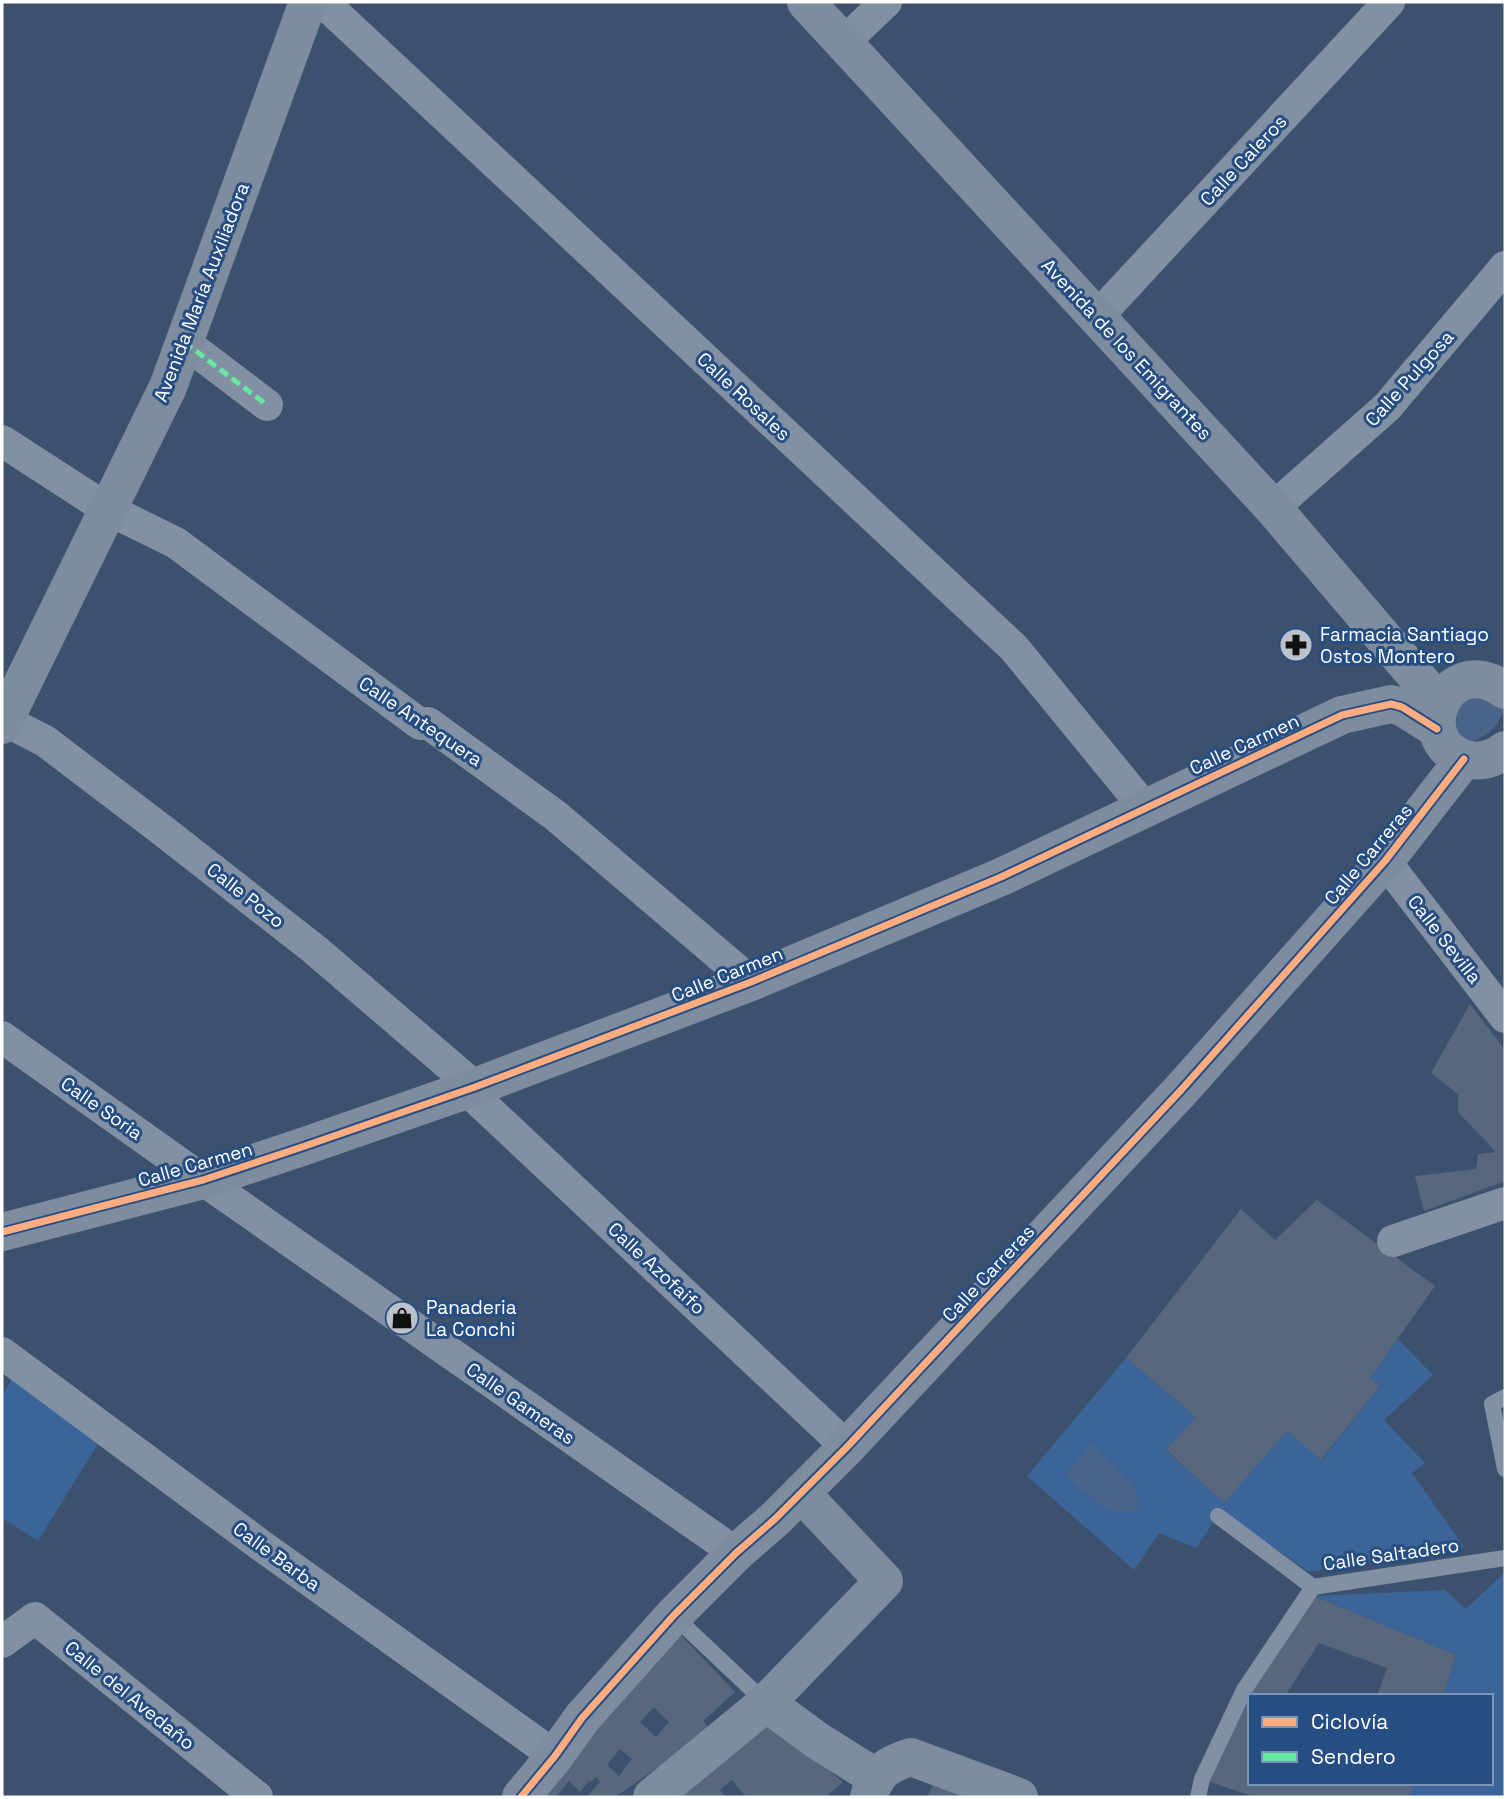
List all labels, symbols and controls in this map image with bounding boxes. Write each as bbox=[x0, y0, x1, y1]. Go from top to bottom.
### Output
street label: Calle Caleros bbox=[1195, 109, 1292, 211]
street label: Avenida María Auxiliadora bbox=[148, 179, 255, 405]
street label: Avenida de los Emigrantes bbox=[1036, 253, 1217, 445]
street label: Calle Pulgosa bbox=[1360, 325, 1459, 432]
street label: Calle Rosales bbox=[692, 347, 796, 446]
place label: Farmacia Santiago Ostos Montero bbox=[1320, 622, 1489, 669]
pharmacy icon: Farmacia Santiago Ostos Montero bbox=[1277, 626, 1315, 664]
street label: Calle Antequera bbox=[354, 671, 488, 772]
street label: Calle Carmen bbox=[1185, 708, 1303, 781]
street label: Calle Carreras bbox=[1319, 799, 1418, 910]
street label: Calle Pozo bbox=[202, 857, 290, 934]
street label: Calle Sevilla bbox=[1402, 890, 1487, 989]
street label: Calle Carmen bbox=[668, 941, 787, 1008]
street label: Calle Soria bbox=[56, 1071, 148, 1146]
street label: Calle Carmen bbox=[135, 1136, 255, 1193]
street label: Calle Azofaifo bbox=[603, 1217, 711, 1320]
street label: Calle Carreras bbox=[937, 1219, 1040, 1327]
place label: Panaderia La Conchi bbox=[426, 1295, 517, 1342]
shop icon: Panaderia La Conchi bbox=[383, 1299, 421, 1337]
street label: Calle Gameras bbox=[461, 1357, 580, 1450]
street label: Calle Barba bbox=[228, 1516, 326, 1597]
street label: Calle Saltadero bbox=[1321, 1533, 1461, 1576]
street label: Calle del Avedaño bbox=[59, 1635, 200, 1756]
legend bbox=[1248, 1694, 1493, 1785]
text: Ciclovía bbox=[1311, 1708, 1388, 1735]
text: Sendero bbox=[1311, 1743, 1396, 1770]

